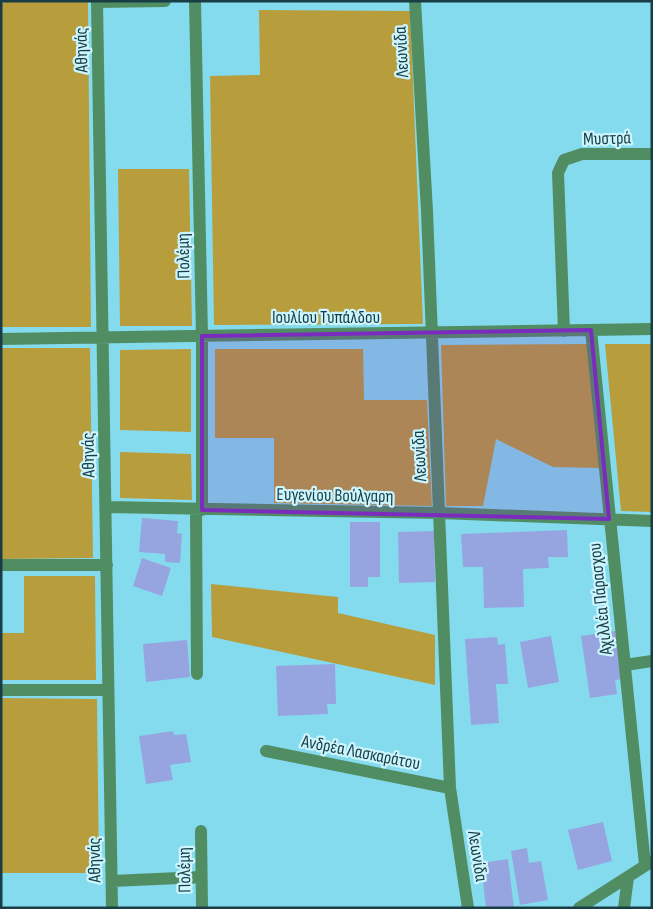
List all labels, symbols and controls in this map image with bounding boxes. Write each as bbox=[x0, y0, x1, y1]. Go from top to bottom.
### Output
street label: Λεωνίδα bbox=[390, 25, 413, 79]
street label: Αθηνάς bbox=[71, 27, 92, 74]
street label: Μυστρά bbox=[583, 127, 632, 150]
street label: Πολέμη bbox=[173, 233, 194, 279]
street label: Ιουλίου Τυπάλδου bbox=[272, 307, 380, 328]
street label: Λεωνίδα bbox=[408, 429, 431, 483]
street label: Αθηνάς bbox=[78, 432, 99, 479]
street label: Ευγενίου Βούλγαρη bbox=[276, 484, 394, 507]
street label: Αχιλλέα Πάρασχου bbox=[584, 542, 617, 657]
street label: Ανδρέα Λασκαράτου bbox=[299, 731, 422, 774]
street label: Λεωνίδα bbox=[463, 828, 492, 883]
street label: Αθηνάς bbox=[84, 837, 105, 884]
street label: Πολέμη bbox=[174, 847, 195, 893]

